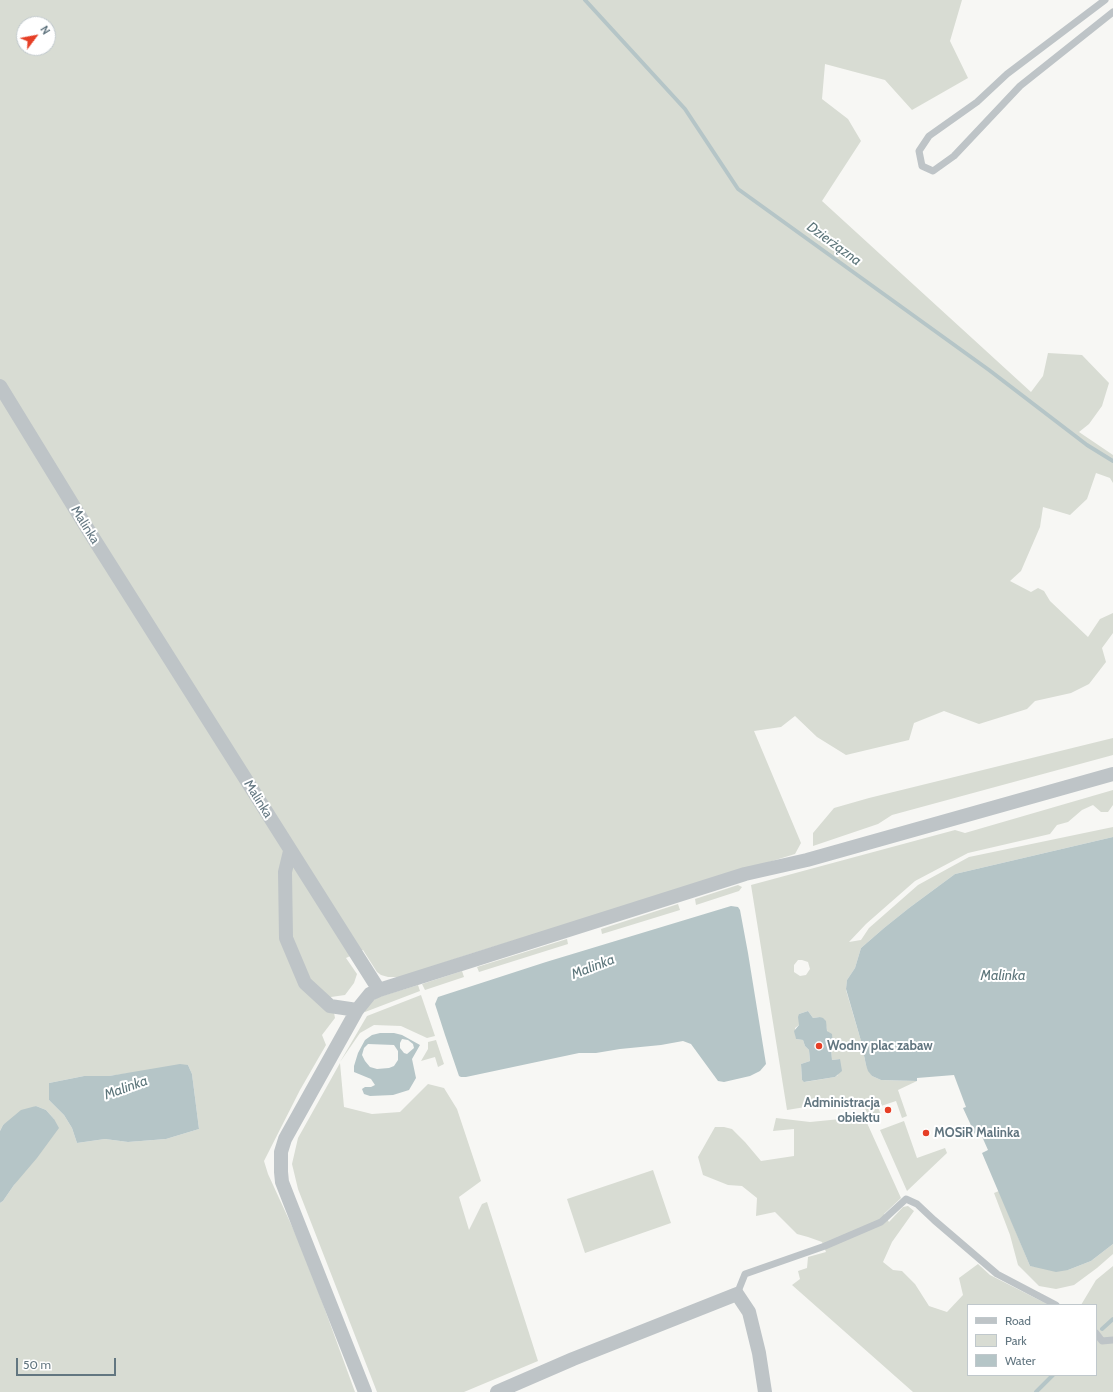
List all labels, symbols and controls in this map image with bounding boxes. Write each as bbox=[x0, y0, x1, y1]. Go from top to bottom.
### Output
north arrow bbox=[16, 16, 56, 56]
text: N bbox=[37, 23, 53, 37]
water label: Dzierżązna bbox=[803, 219, 865, 269]
street label: Malinka bbox=[67, 503, 103, 547]
street label: Malinka bbox=[240, 777, 276, 821]
water label: Malinka bbox=[569, 951, 617, 983]
water label: Malinka bbox=[981, 968, 1025, 984]
place label: Wodny plac zabaw bbox=[827, 1038, 933, 1054]
marker: Wodny plac zabaw bbox=[814, 1041, 824, 1051]
water label: Malinka bbox=[102, 1072, 150, 1104]
place label: Administracja obiektu bbox=[804, 1095, 880, 1126]
marker: Administracja obiektu bbox=[883, 1105, 893, 1115]
place label: MOSiR Malinka bbox=[934, 1125, 1020, 1141]
marker: MOSiR Malinka bbox=[921, 1128, 931, 1138]
legend bbox=[967, 1304, 1097, 1376]
text: Road bbox=[1005, 1313, 1031, 1328]
text: Park bbox=[1005, 1333, 1027, 1348]
scale bar bbox=[18, 1350, 118, 1376]
text: Water bbox=[1005, 1353, 1035, 1368]
text: 50 m bbox=[23, 1357, 51, 1372]

